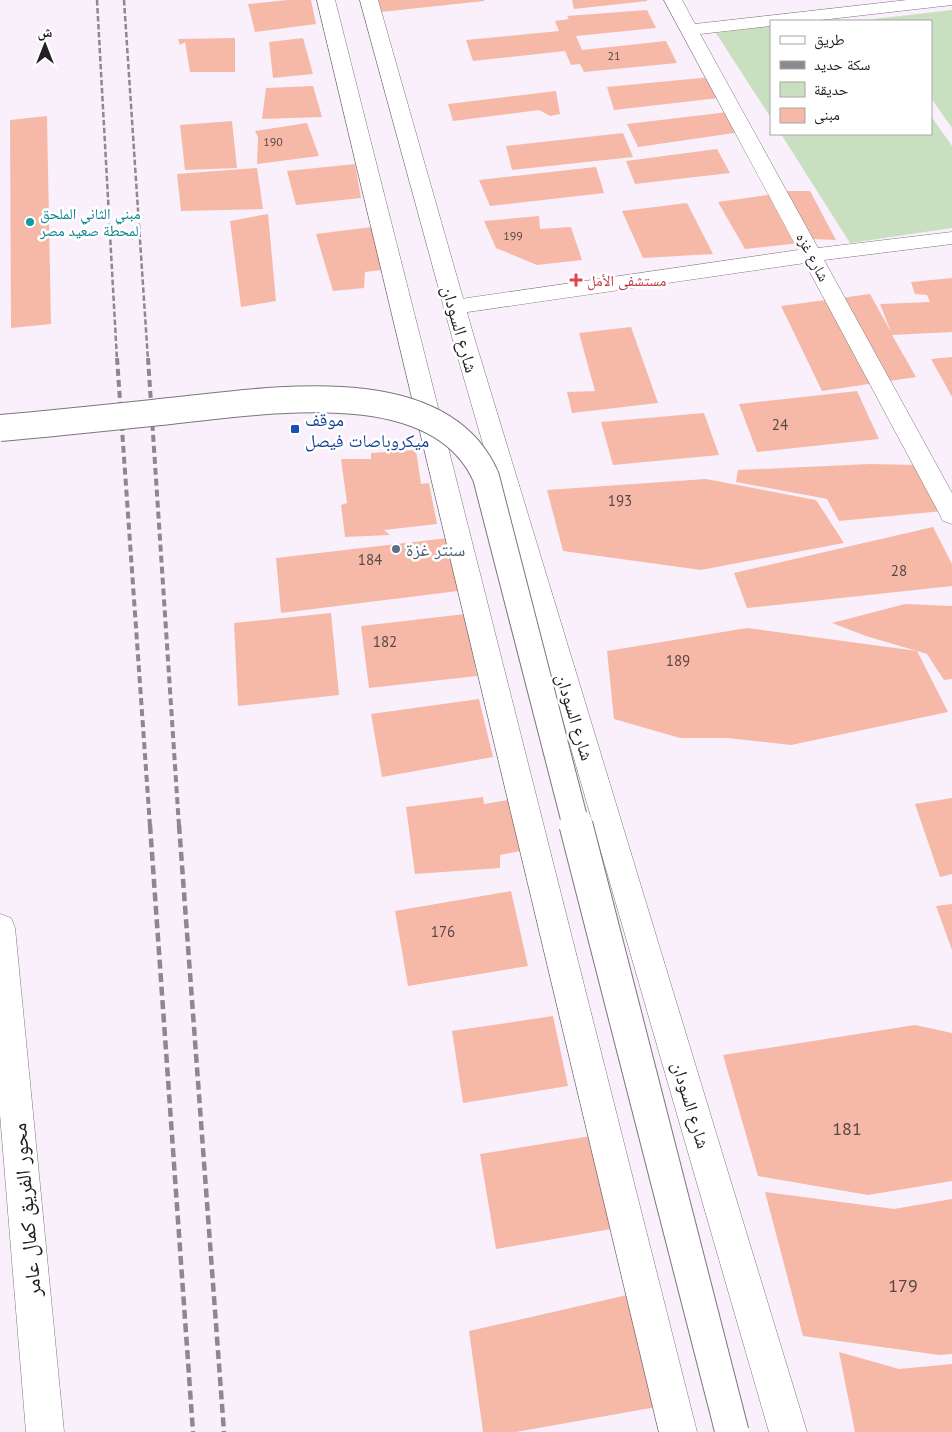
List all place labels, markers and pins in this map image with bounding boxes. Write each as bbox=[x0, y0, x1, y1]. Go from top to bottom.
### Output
place label: مبني الثاني الملحق لمحطة صعيد مصر bbox=[39, 204, 141, 240]
marker: مبني الثاني الملحق لمحطة صعيد مصر bbox=[24, 216, 36, 228]
place label: مستشفى الأمل bbox=[587, 271, 666, 291]
marker: مستشفى الأمل bbox=[569, 273, 583, 287]
place label: موقف ميكروباصات فيصل bbox=[305, 408, 429, 452]
marker: موقف ميكروباصات فيصل bbox=[289, 423, 301, 435]
place label: سنتر غزة bbox=[406, 538, 465, 561]
marker: سنتر غزة bbox=[390, 543, 402, 555]

